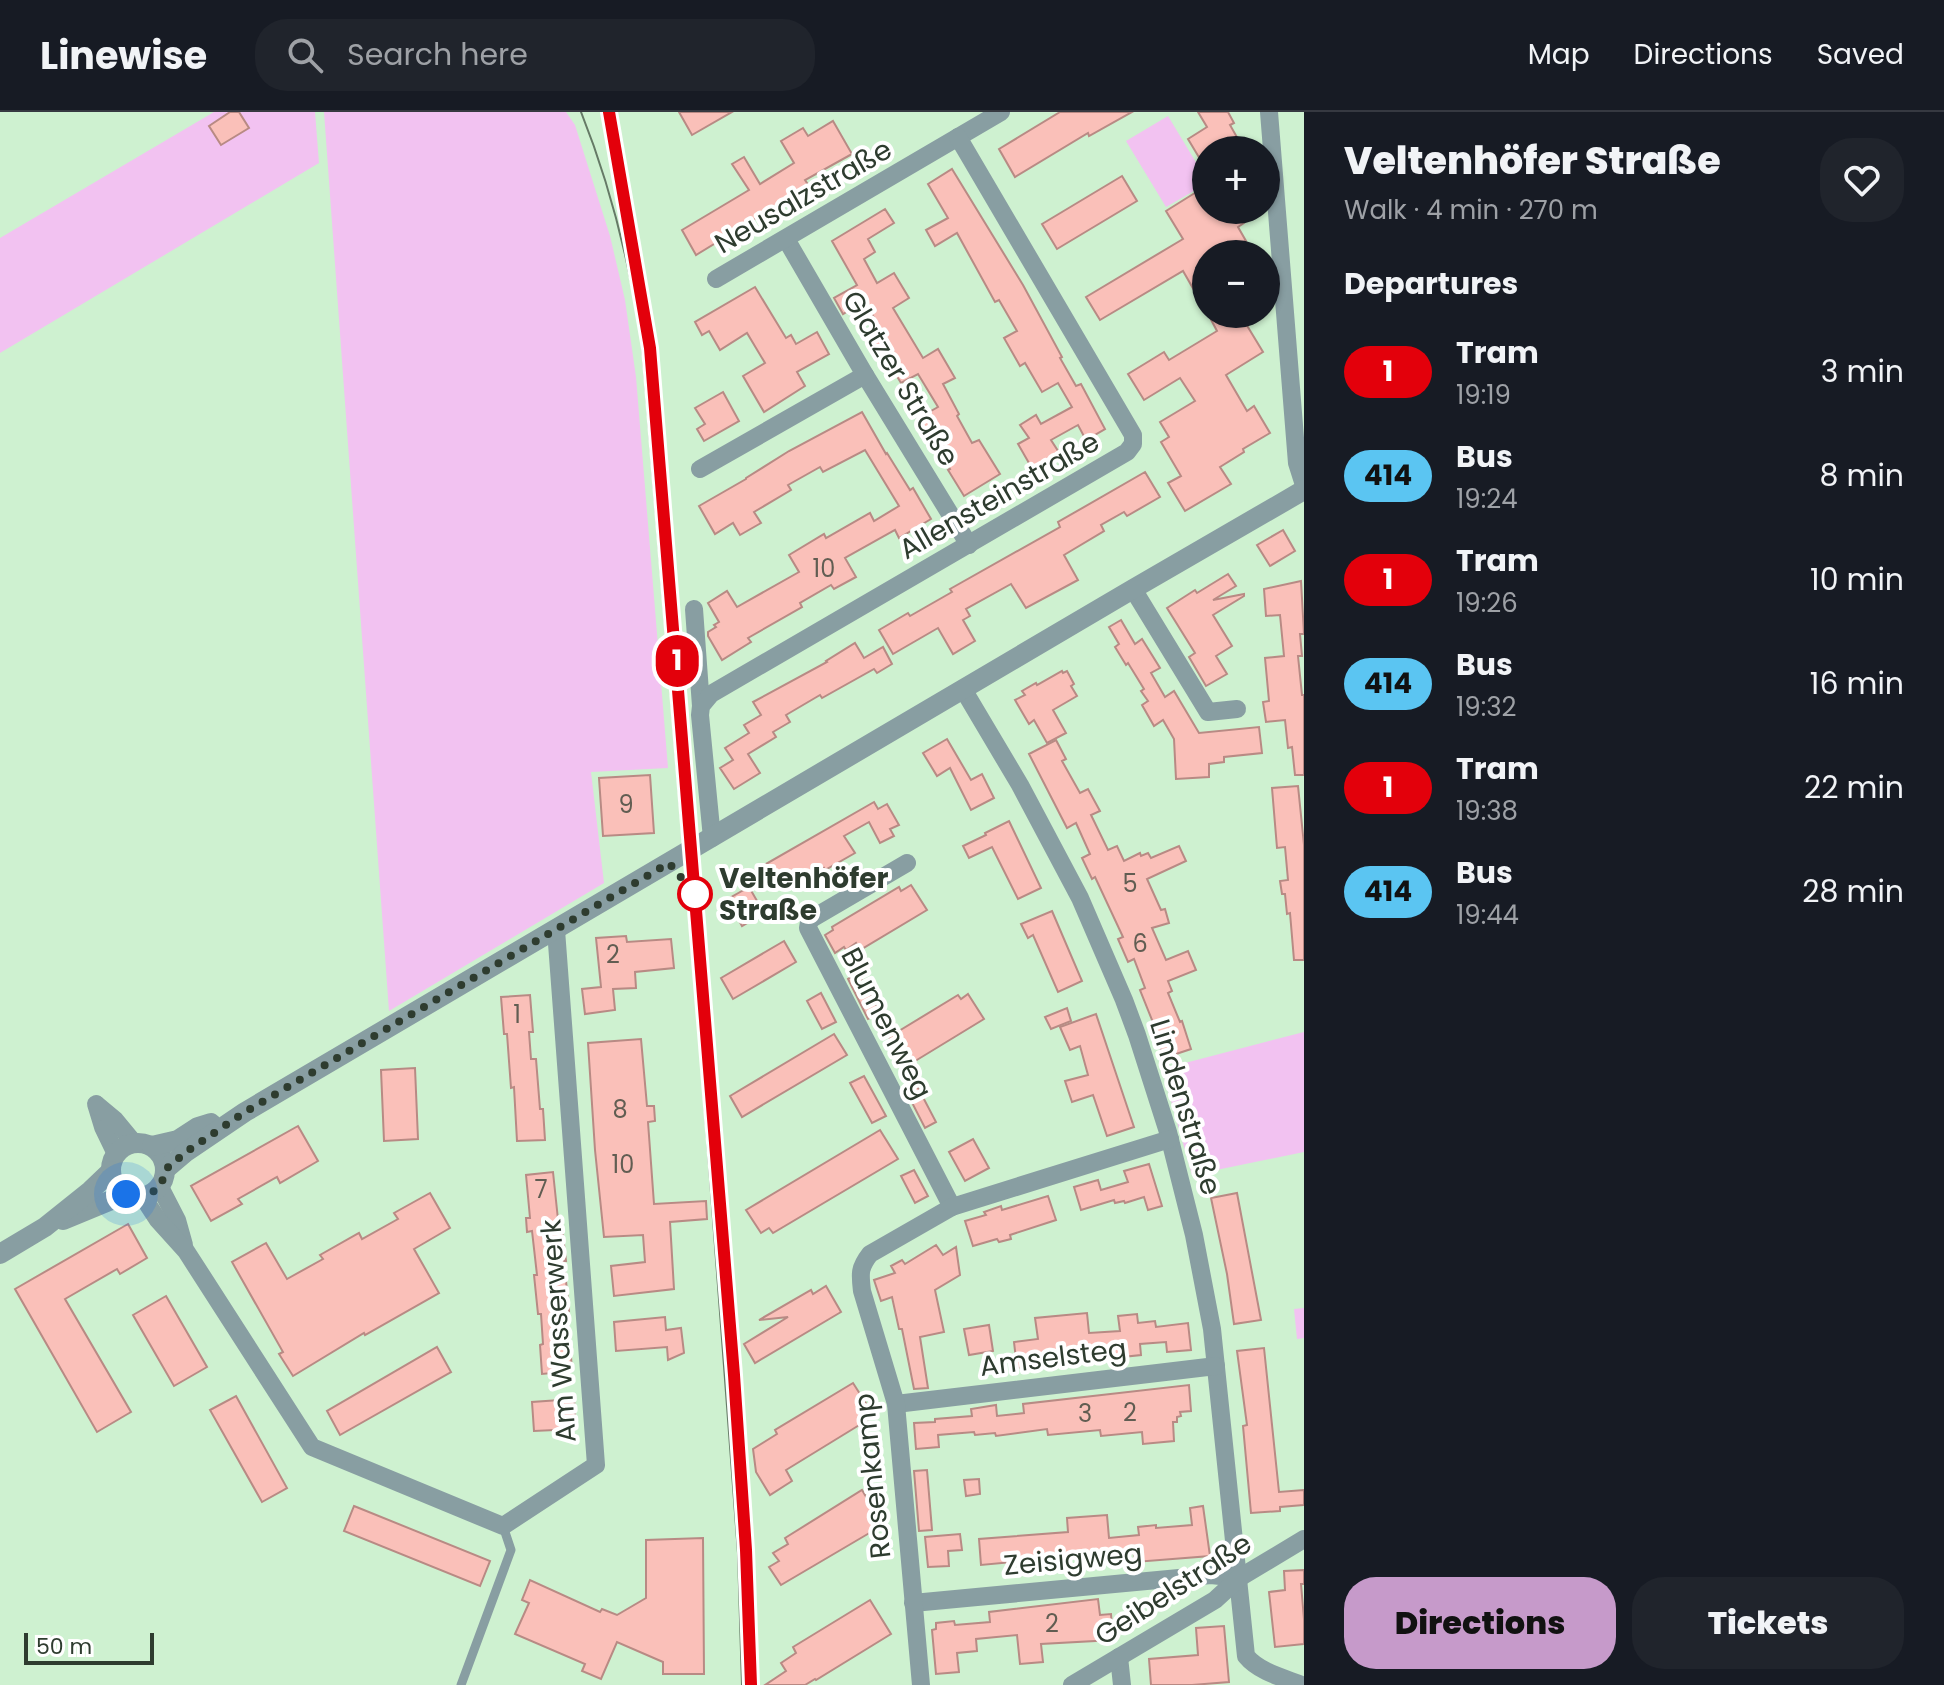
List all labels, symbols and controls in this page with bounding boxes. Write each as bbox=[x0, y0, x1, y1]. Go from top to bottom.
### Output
search box bbox=[255, 19, 815, 91]
text: Linewise bbox=[40, 29, 207, 82]
icon: search bbox=[283, 33, 327, 77]
text: Search here bbox=[347, 33, 528, 76]
text: Map bbox=[1528, 35, 1590, 74]
text: Directions bbox=[1634, 35, 1773, 74]
text: Saved bbox=[1817, 35, 1904, 74]
street label: Neusalzstraße bbox=[707, 130, 899, 263]
text: Veltenhöfer Straße bbox=[1344, 134, 1721, 187]
map controls bbox=[1192, 136, 1280, 328]
button: + bbox=[1192, 136, 1280, 224]
button: heart bbox=[1820, 138, 1904, 222]
text: Walk · 4 min · 270 m bbox=[1344, 192, 1598, 228]
button: − bbox=[1192, 240, 1280, 328]
text: Departures bbox=[1344, 262, 1518, 305]
street label: Glatzer Straße bbox=[833, 283, 968, 473]
text: Tram bbox=[1456, 331, 1539, 374]
text: 3 min bbox=[1821, 350, 1904, 393]
text: 1 bbox=[1383, 352, 1393, 391]
text: 19:19 bbox=[1456, 377, 1511, 413]
street label: Allensteinstraße bbox=[892, 422, 1107, 569]
text: Bus bbox=[1456, 435, 1513, 478]
text: 8 min bbox=[1820, 454, 1904, 497]
text: 414 bbox=[1364, 456, 1412, 495]
text: 19:24 bbox=[1456, 481, 1518, 517]
text: Tram bbox=[1456, 539, 1539, 582]
house number: 10 bbox=[813, 552, 835, 585]
text: 10 min bbox=[1810, 558, 1904, 601]
text: 1 bbox=[1383, 560, 1393, 599]
text: 19:26 bbox=[1456, 585, 1518, 621]
line badge: 1 bbox=[651, 635, 703, 687]
text: 1 bbox=[672, 641, 682, 680]
text: Bus bbox=[1456, 643, 1513, 686]
text: 16 min bbox=[1810, 662, 1904, 705]
text: 414 bbox=[1364, 664, 1412, 703]
text: 19:32 bbox=[1456, 689, 1517, 725]
text: Tram bbox=[1456, 747, 1539, 790]
text: 22 min bbox=[1804, 766, 1904, 809]
text: 1 bbox=[1383, 768, 1393, 807]
house number: 9 bbox=[618, 788, 634, 821]
text: 19:38 bbox=[1456, 793, 1518, 829]
text: Bus bbox=[1456, 851, 1513, 894]
place label: Veltenhöfer Straße bbox=[719, 859, 888, 930]
house number: 5 bbox=[1122, 867, 1138, 900]
text: 28 min bbox=[1802, 870, 1904, 913]
text: 414 bbox=[1364, 872, 1412, 911]
marker: Veltenhöfer Straße bbox=[678, 877, 712, 911]
text: 19:44 bbox=[1456, 897, 1519, 933]
house number: 6 bbox=[1132, 927, 1148, 960]
house number: 2 bbox=[606, 938, 620, 971]
street label: Blumenweg bbox=[832, 941, 941, 1106]
house number: 1 bbox=[513, 998, 521, 1031]
street label: Lindenstraße bbox=[1140, 1015, 1231, 1200]
house number: 8 bbox=[612, 1093, 628, 1126]
house number: 10 bbox=[612, 1148, 634, 1181]
house number: 7 bbox=[534, 1173, 548, 1206]
your location bbox=[106, 1174, 146, 1214]
street label: Am Wasserwerk bbox=[531, 1217, 586, 1444]
street label: Amselsteg bbox=[977, 1329, 1129, 1386]
street label: Rosenkamp bbox=[844, 1391, 901, 1561]
house number: 2 bbox=[1123, 1396, 1137, 1429]
house number: 3 bbox=[1078, 1397, 1092, 1430]
street label: Geibelstraße bbox=[1087, 1524, 1259, 1655]
street label: Zeisigweg bbox=[1002, 1534, 1144, 1585]
button: Directions bbox=[1344, 1577, 1616, 1669]
button: Tickets bbox=[1632, 1577, 1904, 1669]
house number: 2 bbox=[1045, 1607, 1059, 1640]
scale bar bbox=[24, 1629, 154, 1665]
text: 50 m bbox=[36, 1631, 92, 1662]

